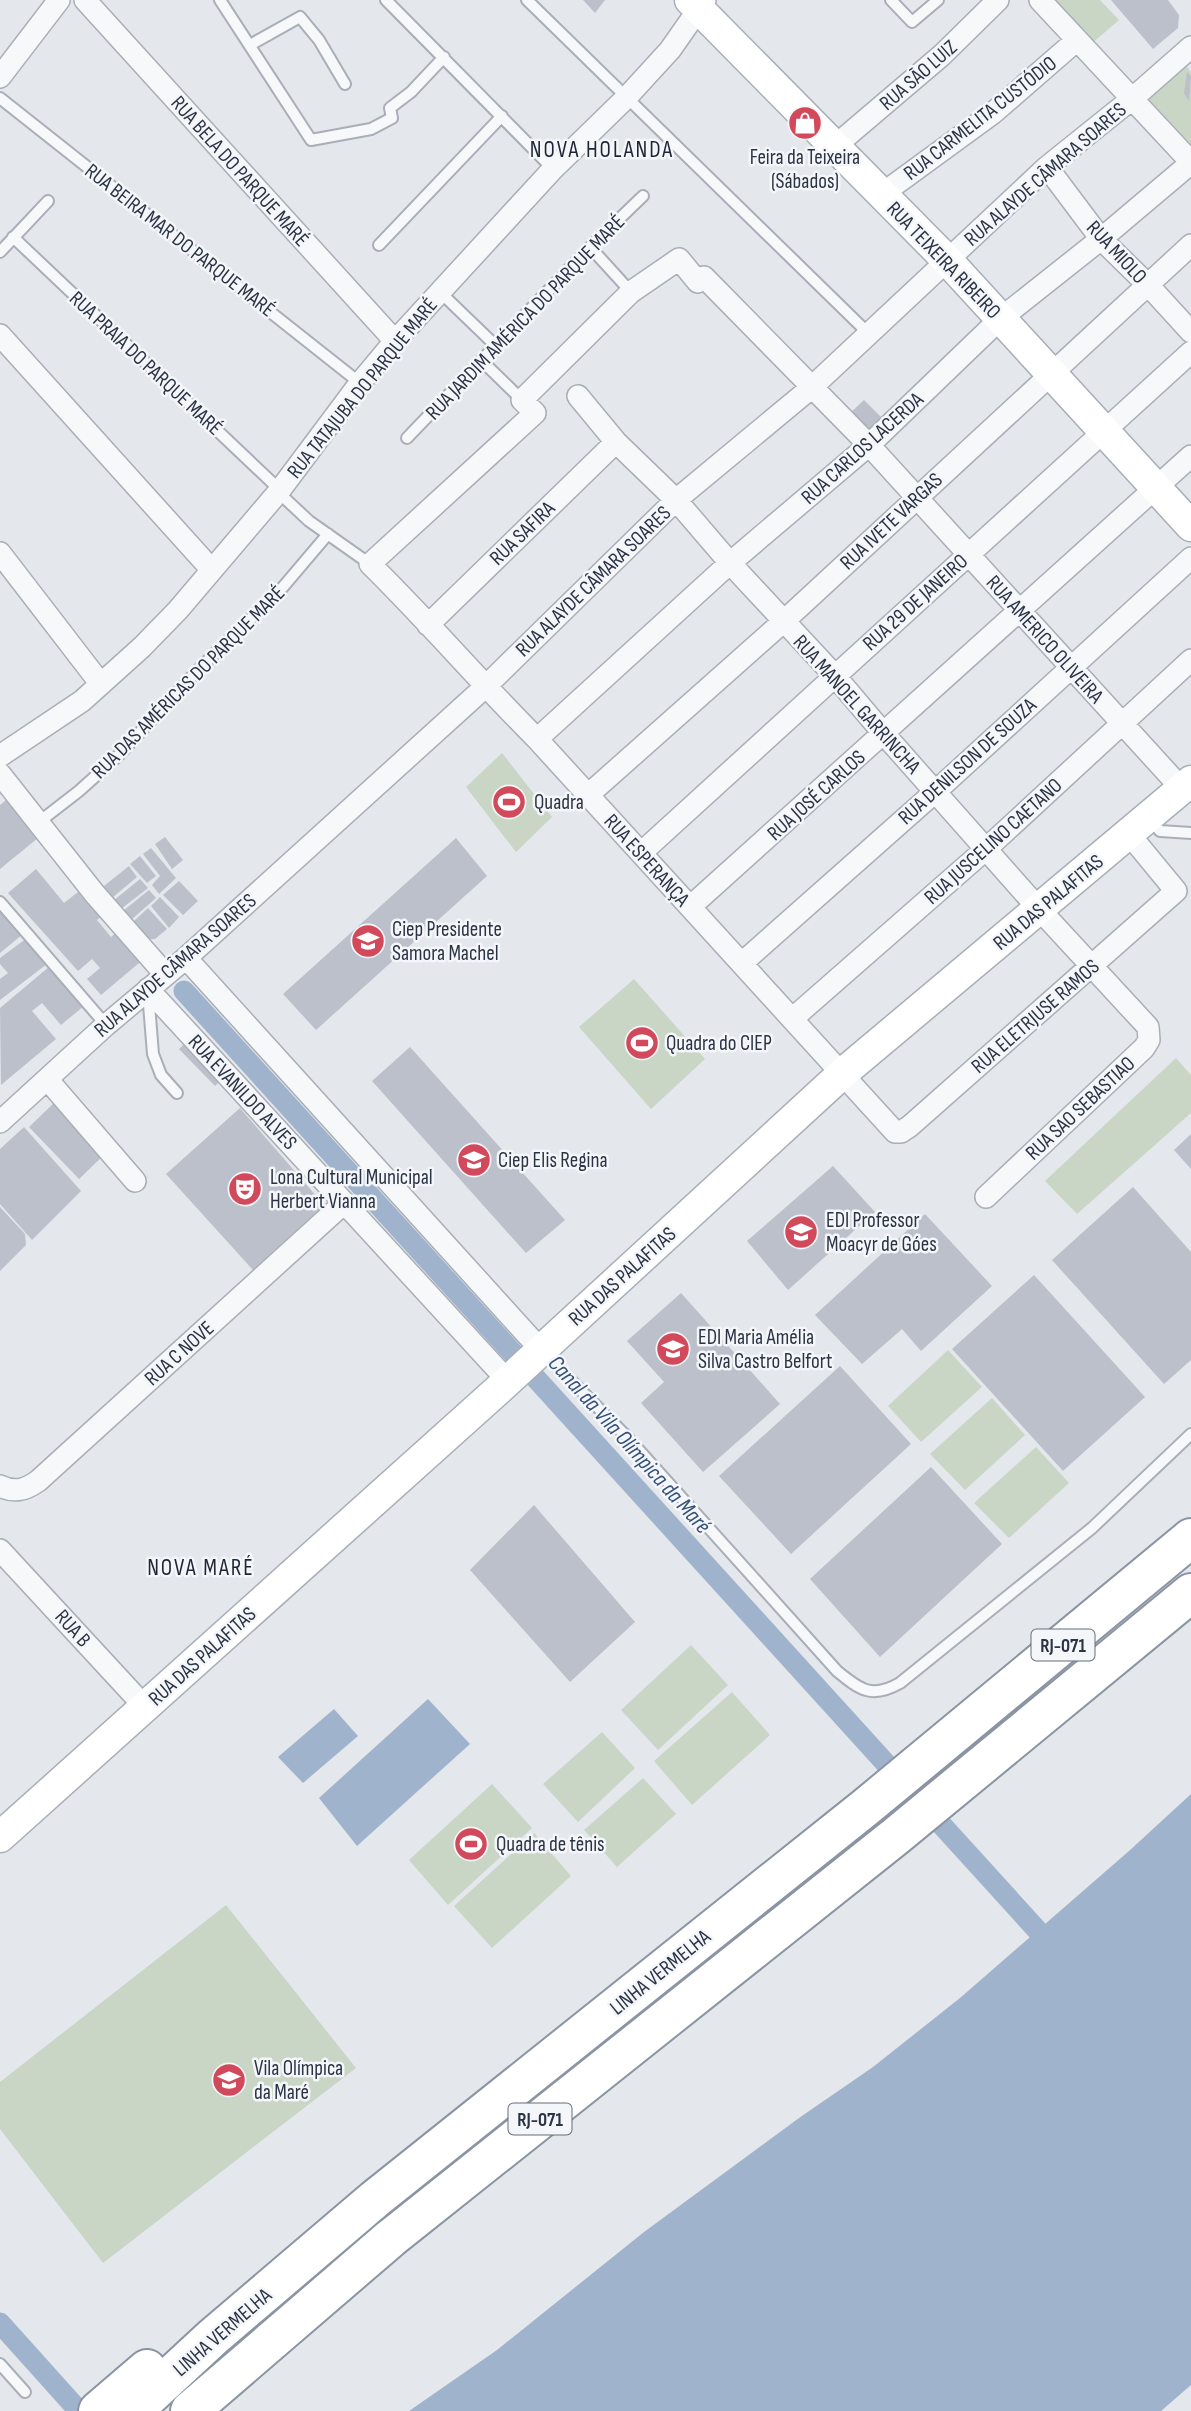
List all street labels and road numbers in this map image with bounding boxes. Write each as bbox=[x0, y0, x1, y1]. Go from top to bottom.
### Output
street label: RUA SÃO LUIZ bbox=[874, 35, 962, 116]
street label: RUA CARMELITA CUSTÓDIO bbox=[899, 51, 1062, 186]
street label: RUA BELA DO PARQUE MARÉ bbox=[165, 91, 314, 252]
street label: RUA ALAYDE CÂMARA SOARES bbox=[959, 97, 1131, 251]
street label: RUA BEIRA MAR DO PARQUE MARÉ bbox=[80, 158, 280, 322]
street label: RUA TEIXEIRA RIBEIRO bbox=[881, 197, 1006, 324]
street label: RUA JARDIM AMÉRICA DO PARQUE MARÉ bbox=[421, 210, 630, 425]
street label: RUA MIOLO bbox=[1081, 216, 1152, 289]
street label: RUA PRAIA DO PARQUE MARÉ bbox=[64, 286, 227, 441]
street label: RUA TATAJUBA DO PARQUE MARÉ bbox=[282, 293, 443, 483]
street label: RUA CARLOS LACERDA bbox=[796, 386, 929, 510]
street label: RUA IVETE VARGAS bbox=[835, 468, 948, 575]
street label: RUA SAFIRA bbox=[484, 495, 561, 571]
street label: RUA ALAYDE CÂMARA SOARES bbox=[510, 501, 676, 662]
street label: RUA 29 DE JANEIRO bbox=[858, 549, 973, 656]
street label: RUA AMERICO OLIVEIRA bbox=[981, 570, 1109, 709]
street label: RUA DAS AMÉRICAS DO PARQUE MARÉ bbox=[87, 581, 290, 784]
street label: RUA MANOEL GARRINCHA bbox=[788, 630, 926, 780]
street label: RUA DENILSON DE SOUZA bbox=[893, 692, 1042, 830]
street label: RUA JOSÉ CARLOS bbox=[762, 745, 870, 846]
street label: RUA JUSCELINO CAETANO bbox=[919, 773, 1067, 910]
street label: RUA ESPERANÇA bbox=[599, 809, 695, 912]
street label: RUA DAS PALAFITAS bbox=[988, 849, 1108, 956]
street label: RUA ALAYDE CÂMARA SOARES bbox=[89, 888, 261, 1042]
street label: RUA ELETRJUSE RAMOS bbox=[966, 954, 1104, 1079]
street label: RUA EVANILDO ALVES bbox=[183, 1030, 302, 1155]
street label: RUA SAO SEBASTIAO bbox=[1020, 1051, 1140, 1165]
street label: RUA DAS PALAFITAS bbox=[563, 1222, 681, 1331]
street label: RUA C NOVE bbox=[139, 1316, 219, 1391]
street label: RUA DAS PALAFITAS bbox=[143, 1602, 261, 1711]
street label: RUA B bbox=[49, 1605, 96, 1652]
road number: RJ-071 bbox=[1032, 1630, 1094, 1660]
street label: LINHA VERMELHA bbox=[605, 1924, 716, 2021]
road number: RJ-071 bbox=[508, 2104, 572, 2134]
street label: LINHA VERMELHA bbox=[168, 2282, 277, 2382]

